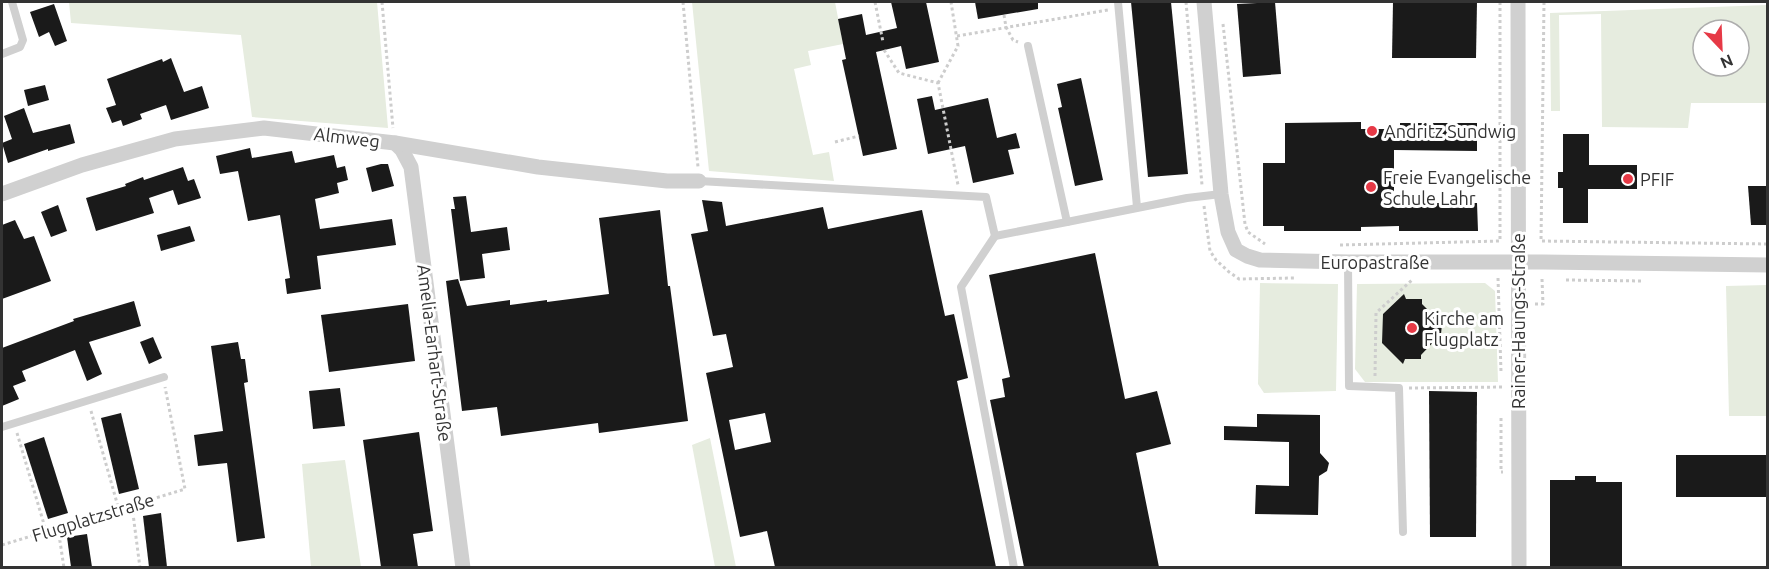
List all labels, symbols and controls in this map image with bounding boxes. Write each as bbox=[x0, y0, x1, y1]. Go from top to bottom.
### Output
north arrow bbox=[1691, 18, 1751, 78]
text: N bbox=[1718, 51, 1736, 72]
place label: Andritz Sundwig bbox=[1384, 121, 1516, 141]
street label: Almweg bbox=[313, 123, 381, 151]
marker: Andritz Sundwig bbox=[1365, 124, 1379, 138]
place label: Freie Evangelische Schule Lahr bbox=[1383, 167, 1531, 208]
place label: PFIF bbox=[1640, 169, 1674, 189]
marker: PFIF bbox=[1621, 172, 1635, 186]
marker: Freie Evangelische Schule Lahr bbox=[1364, 180, 1378, 194]
street label: Rainer-Haungs-Straße bbox=[1508, 233, 1528, 409]
street label: Europastraße bbox=[1320, 252, 1430, 272]
street label: Amelia-Earhart-Straße bbox=[414, 263, 456, 443]
place label: Kirche am Flugplatz bbox=[1424, 308, 1504, 349]
marker: Kirche am Flugplatz bbox=[1405, 321, 1419, 335]
street label: Flugplatzstraße bbox=[30, 489, 156, 545]

